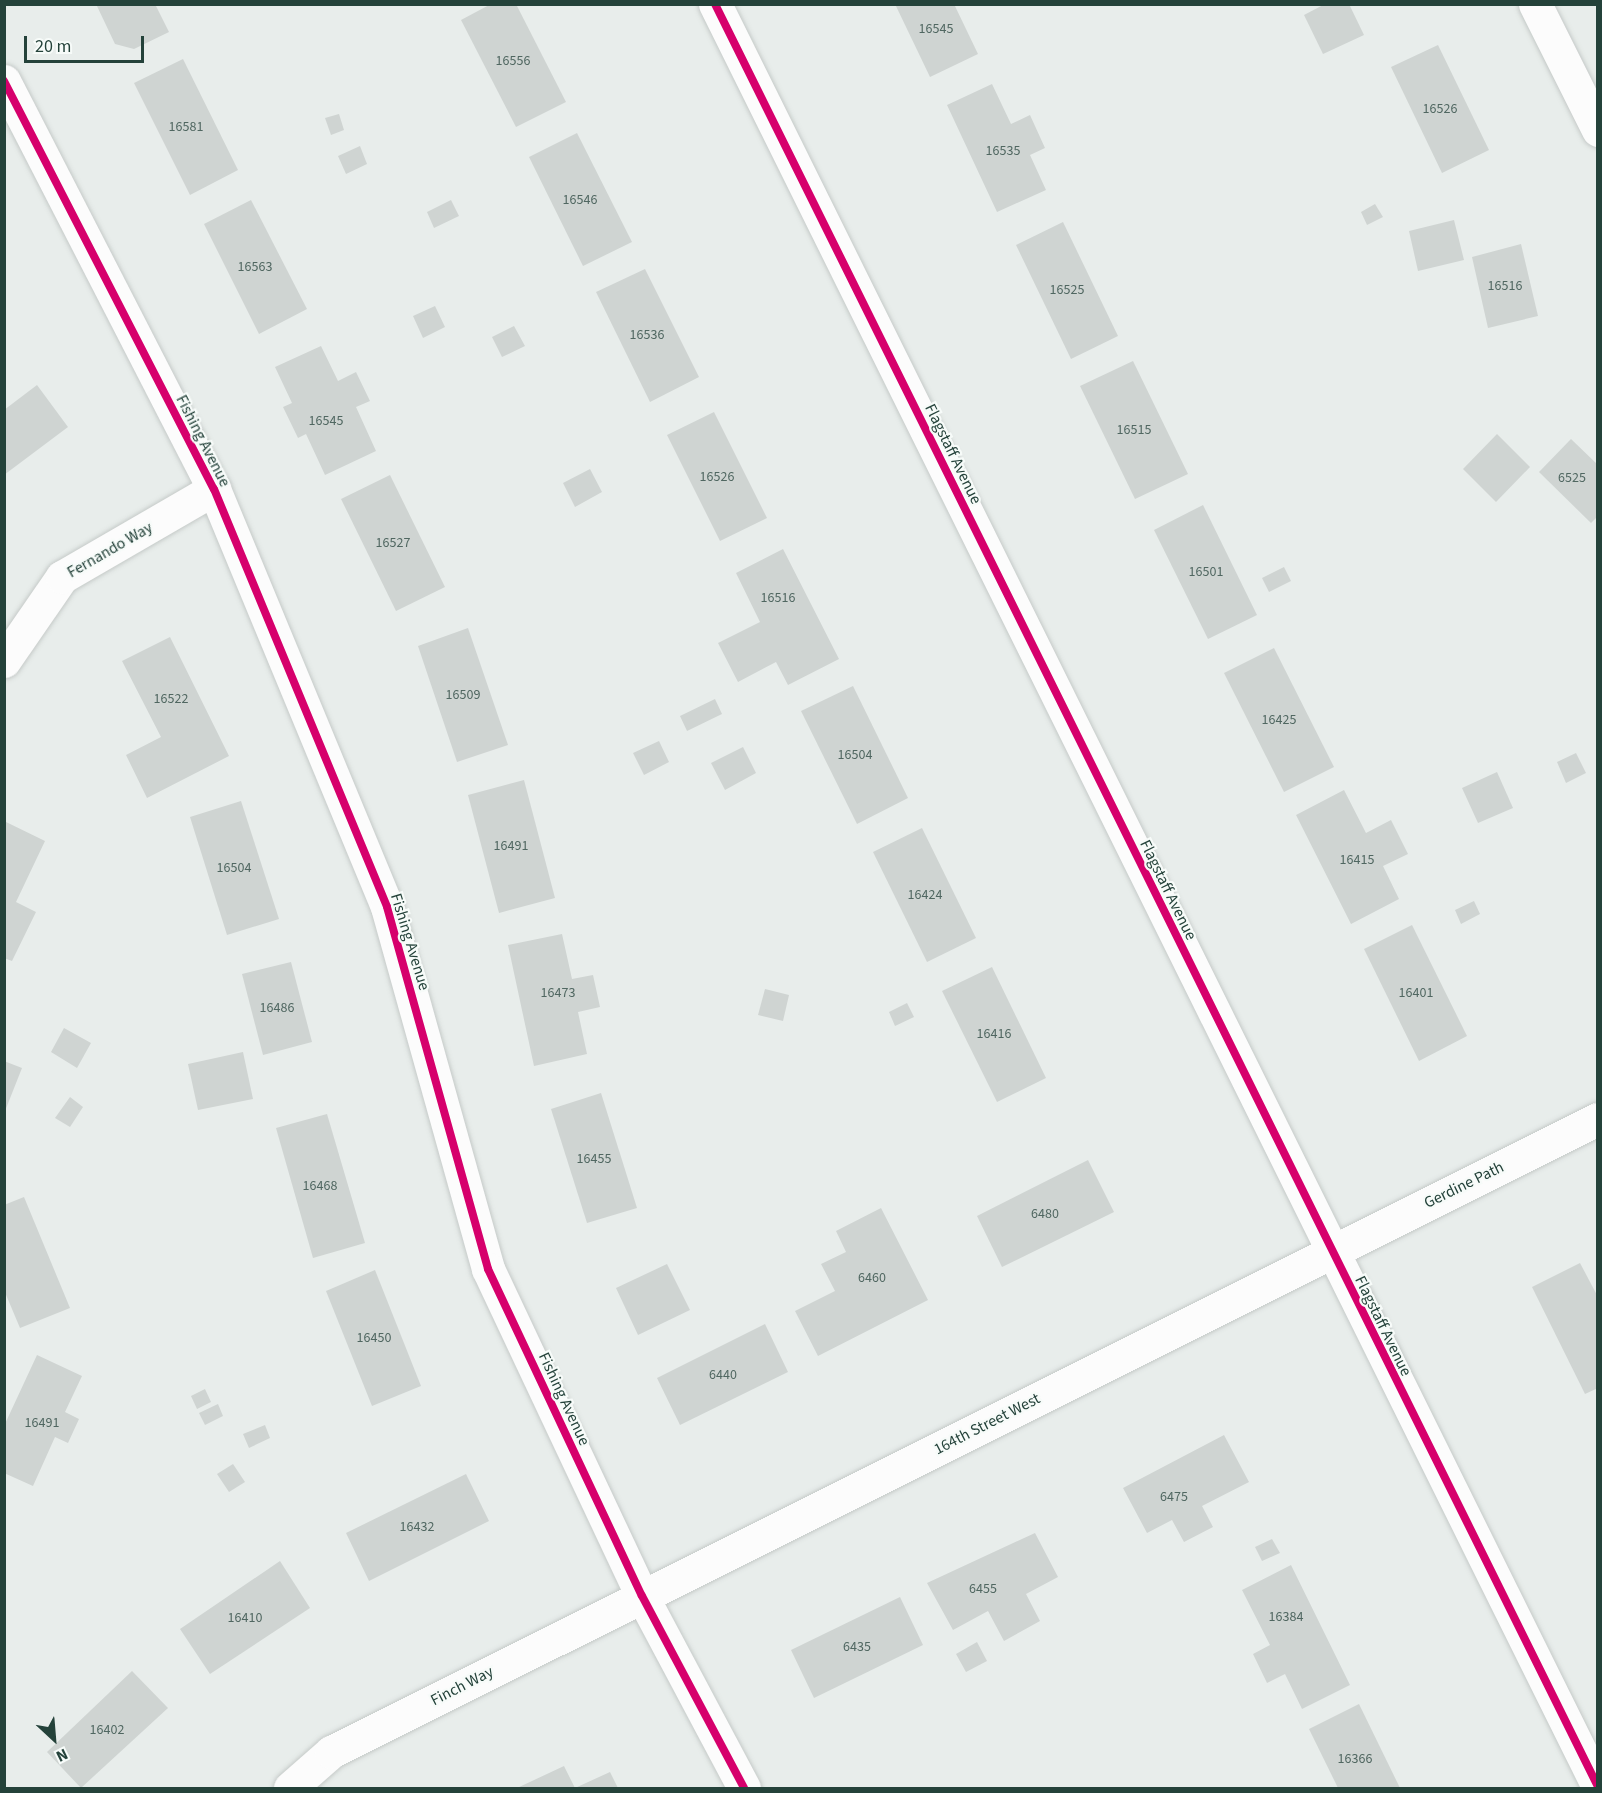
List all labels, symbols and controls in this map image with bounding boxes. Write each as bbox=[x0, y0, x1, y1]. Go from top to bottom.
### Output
house number: 16545 bbox=[919, 21, 953, 37]
scale bar bbox=[27, 24, 147, 62]
text: 20 m bbox=[35, 34, 71, 59]
house number: 16556 bbox=[496, 53, 530, 69]
house number: 16526 bbox=[1423, 101, 1457, 117]
house number: 16581 bbox=[169, 119, 203, 135]
house number: 16535 bbox=[986, 143, 1020, 159]
house number: 16546 bbox=[563, 192, 597, 208]
house number: 16563 bbox=[238, 259, 272, 275]
house number: 16516 bbox=[1488, 278, 1522, 294]
house number: 16525 bbox=[1050, 282, 1084, 298]
house number: 16536 bbox=[630, 327, 664, 343]
street label: Fishing Avenue bbox=[172, 392, 234, 490]
street label: Flagstaff Avenue bbox=[920, 401, 986, 507]
house number: 16545 bbox=[309, 413, 343, 429]
house number: 16515 bbox=[1117, 422, 1151, 438]
house number: 16526 bbox=[700, 469, 734, 485]
house number: 6525 bbox=[1558, 470, 1586, 486]
street label: Fernando Way bbox=[64, 518, 156, 582]
house number: 16527 bbox=[376, 535, 410, 551]
house number: 16501 bbox=[1189, 564, 1223, 580]
house number: 16516 bbox=[761, 590, 795, 606]
house number: 16509 bbox=[446, 687, 480, 703]
house number: 16522 bbox=[154, 691, 188, 707]
house number: 16425 bbox=[1262, 712, 1296, 728]
house number: 16504 bbox=[838, 747, 872, 763]
street label: Flagstaff Avenue bbox=[1135, 837, 1201, 943]
house number: 16491 bbox=[494, 838, 528, 854]
house number: 16415 bbox=[1340, 852, 1374, 868]
house number: 16504 bbox=[217, 860, 251, 876]
house number: 16424 bbox=[908, 887, 942, 903]
street label: Fishing Avenue bbox=[386, 891, 434, 993]
house number: 16473 bbox=[541, 985, 575, 1001]
house number: 16401 bbox=[1399, 985, 1433, 1001]
house number: 16486 bbox=[260, 1000, 294, 1016]
house number: 16416 bbox=[977, 1026, 1011, 1042]
house number: 16455 bbox=[577, 1151, 611, 1167]
street label: Gerdine Path bbox=[1421, 1157, 1507, 1213]
house number: 16468 bbox=[303, 1178, 337, 1194]
house number: 6480 bbox=[1031, 1206, 1059, 1222]
house number: 6460 bbox=[858, 1270, 886, 1286]
street label: Flagstaff Avenue bbox=[1350, 1273, 1416, 1379]
house number: 16450 bbox=[357, 1330, 391, 1346]
street label: Fishing Avenue bbox=[534, 1349, 594, 1449]
house number: 6440 bbox=[709, 1367, 737, 1383]
street label: 164th Street West bbox=[931, 1389, 1043, 1459]
house number: 16491 bbox=[25, 1415, 59, 1431]
house number: 6475 bbox=[1160, 1489, 1188, 1505]
house number: 16432 bbox=[400, 1519, 434, 1535]
house number: 6455 bbox=[969, 1581, 997, 1597]
house number: 16384 bbox=[1269, 1609, 1303, 1625]
house number: 16410 bbox=[228, 1610, 262, 1626]
house number: 6435 bbox=[843, 1639, 871, 1655]
street label: Finch Way bbox=[428, 1662, 496, 1710]
north arrow bbox=[24, 1709, 84, 1769]
house number: 16402 bbox=[90, 1722, 124, 1738]
text: N bbox=[52, 1743, 72, 1767]
house number: 16366 bbox=[1338, 1751, 1372, 1767]

